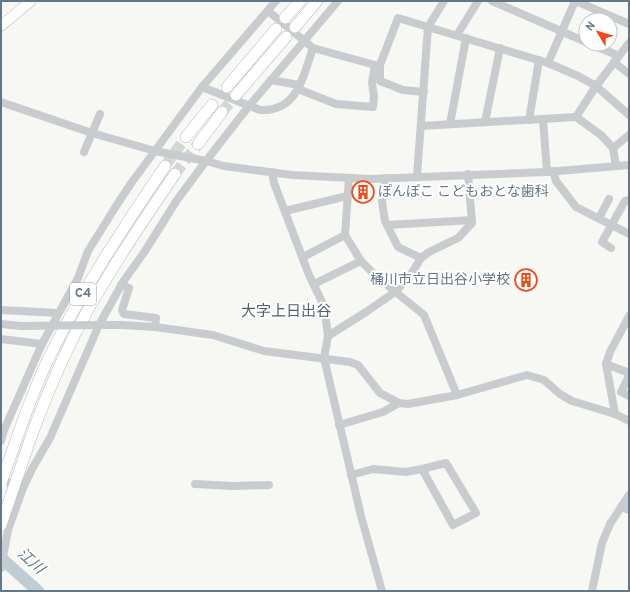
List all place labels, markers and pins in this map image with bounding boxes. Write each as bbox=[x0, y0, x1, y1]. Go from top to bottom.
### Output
building icon: ぽんぽこ こどもおとな歯科 bbox=[350, 179, 376, 205]
place label: ぽんぽこ こどもおとな歯科 bbox=[378, 184, 549, 201]
building icon: 桶川市立日出谷小学校 bbox=[513, 267, 539, 293]
place label: 桶川市立日出谷小学校 bbox=[370, 272, 510, 289]

